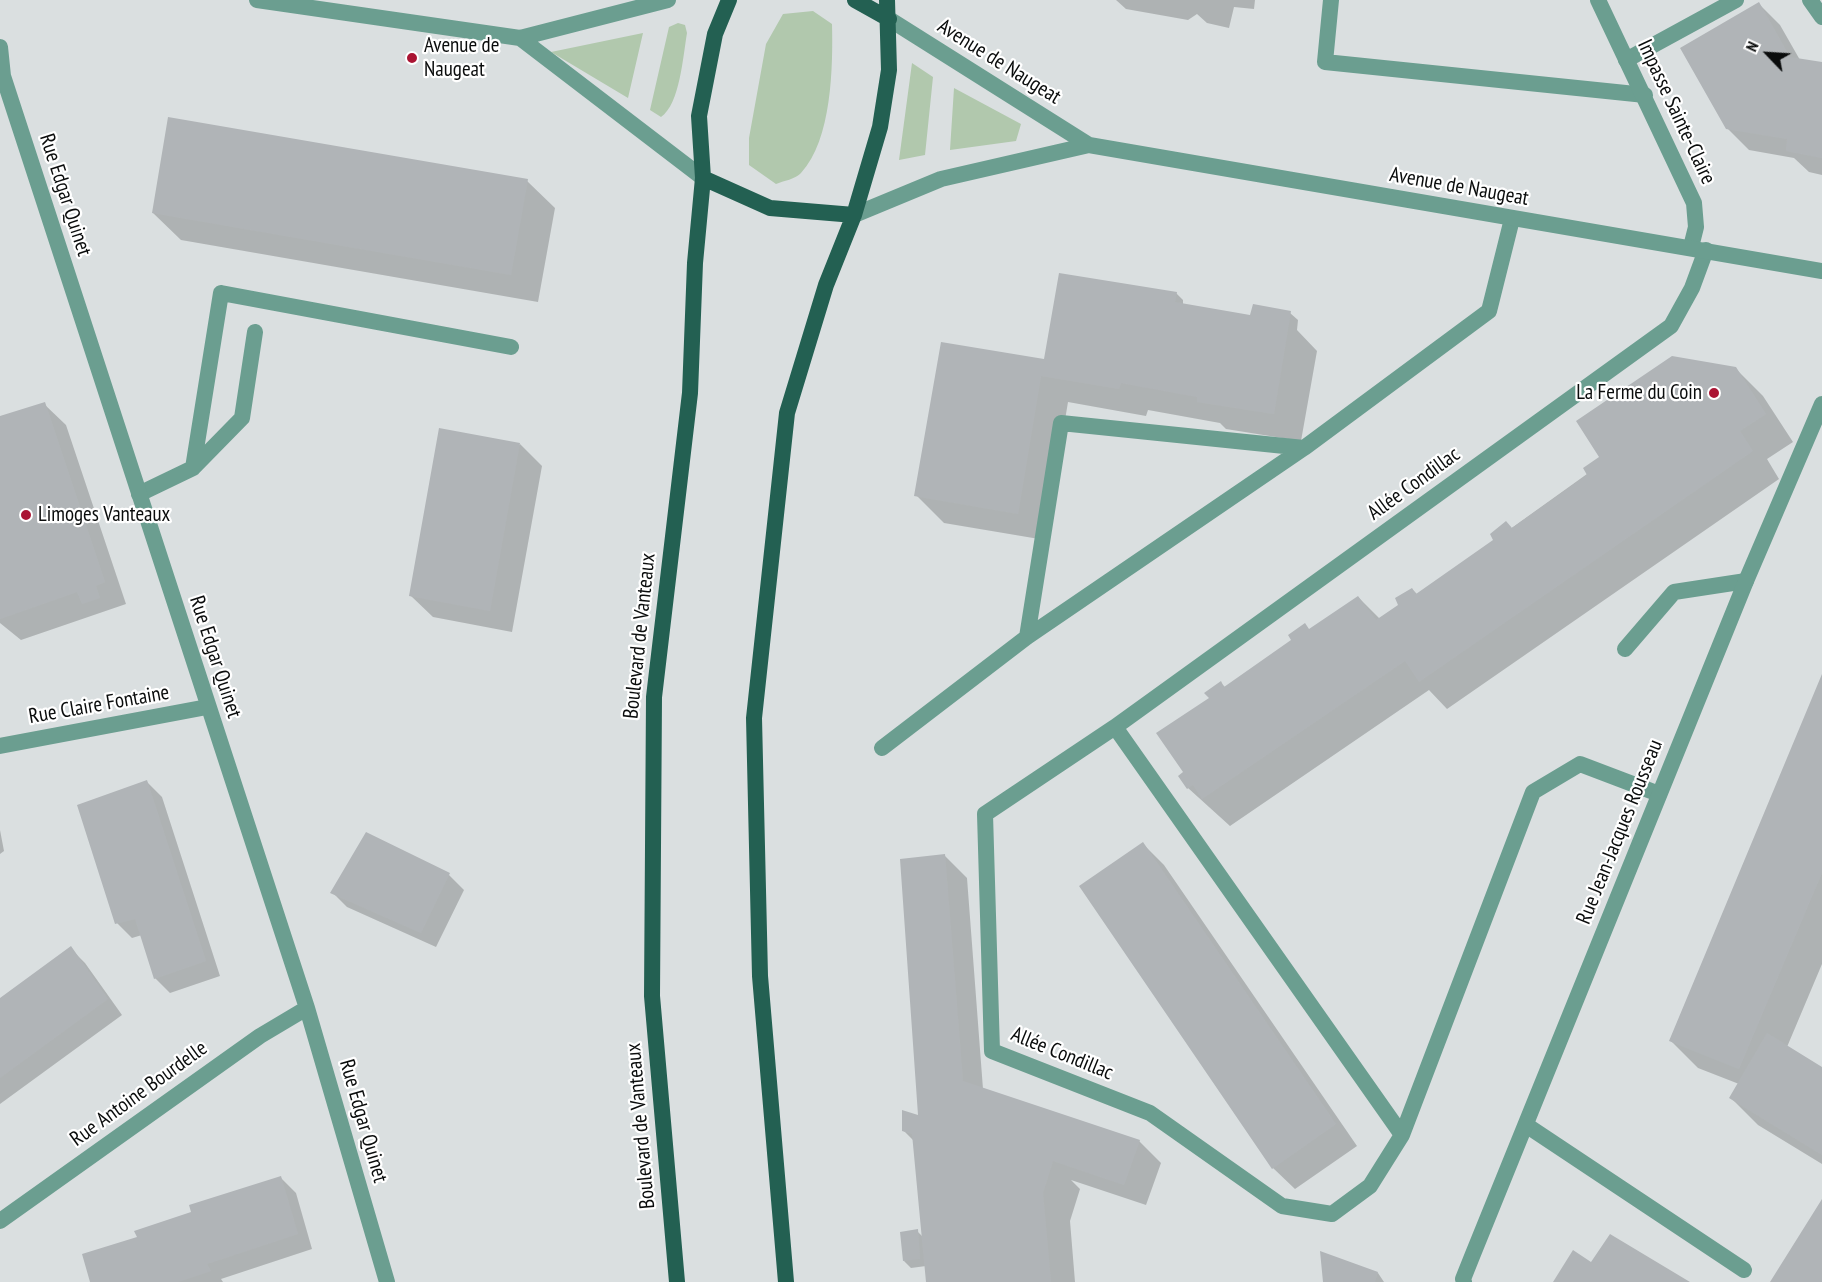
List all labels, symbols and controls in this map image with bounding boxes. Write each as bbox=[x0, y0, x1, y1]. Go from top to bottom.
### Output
street label: Avenue de Naugeat bbox=[933, 14, 1065, 110]
north arrow bbox=[1738, 24, 1798, 84]
place label: Avenue de Naugeat bbox=[424, 33, 499, 83]
street label: Impasse Sainte-Claire bbox=[1631, 36, 1721, 188]
text: N bbox=[1741, 38, 1763, 55]
marker: Avenue de Naugeat bbox=[405, 51, 419, 65]
street label: Rue Edgar Quinet bbox=[33, 131, 97, 259]
street label: Avenue de Naugeat bbox=[1388, 162, 1530, 212]
place label: La Ferme du Coin bbox=[1576, 380, 1702, 406]
marker: La Ferme du Coin bbox=[1707, 386, 1721, 400]
street label: Allée Condillac bbox=[1363, 442, 1465, 526]
place label: Limoges Vanteaux bbox=[38, 502, 170, 528]
marker: Limoges Vanteaux bbox=[19, 508, 33, 522]
street label: Boulevard de Vanteaux bbox=[619, 552, 661, 720]
street label: Rue Edgar Quinet bbox=[183, 593, 247, 721]
street label: Rue Claire Fontaine bbox=[27, 680, 171, 730]
street label: Rue Jean-Jacques Rousseau bbox=[1571, 736, 1669, 928]
street label: Allée Condillac bbox=[1007, 1022, 1117, 1086]
street label: Rue Antoine Bourdelle bbox=[66, 1036, 212, 1152]
street label: Boulevard de Vanteaux bbox=[621, 1042, 661, 1210]
street label: Rue Edgar Quinet bbox=[333, 1057, 393, 1185]

